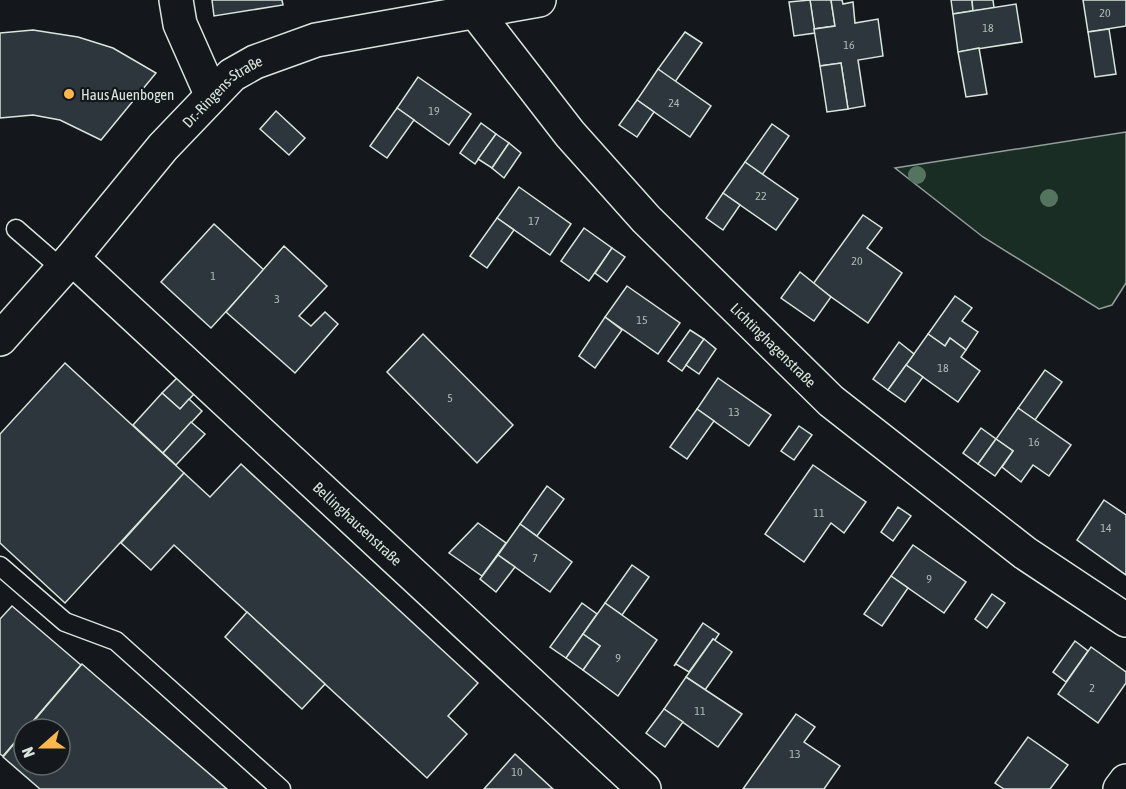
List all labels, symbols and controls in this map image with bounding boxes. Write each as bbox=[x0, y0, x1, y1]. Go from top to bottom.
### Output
house number: 20 bbox=[1099, 6, 1111, 20]
house number: 18 bbox=[982, 21, 994, 35]
house number: 16 bbox=[843, 38, 855, 52]
street label: Dr.-Ringens-Straße bbox=[178, 52, 265, 130]
place label: Haus Auenbogen bbox=[81, 86, 174, 103]
marker: Haus Auenbogen bbox=[62, 87, 76, 101]
house number: 24 bbox=[668, 96, 680, 110]
house number: 19 bbox=[428, 104, 440, 118]
house number: 22 bbox=[755, 189, 767, 203]
house number: 17 bbox=[528, 214, 540, 228]
house number: 20 bbox=[851, 254, 863, 268]
house number: 1 bbox=[210, 269, 216, 283]
house number: 3 bbox=[274, 292, 280, 306]
street label: Lichtinghagenstraße bbox=[728, 299, 820, 390]
house number: 15 bbox=[636, 313, 648, 327]
house number: 18 bbox=[937, 361, 949, 375]
house number: 5 bbox=[447, 391, 453, 405]
house number: 13 bbox=[728, 405, 740, 419]
house number: 16 bbox=[1028, 435, 1040, 449]
street label: Bellinghausenstraße bbox=[310, 478, 406, 569]
house number: 11 bbox=[813, 506, 825, 520]
house number: 14 bbox=[1100, 521, 1112, 535]
house number: 7 bbox=[532, 551, 538, 565]
house number: 9 bbox=[926, 572, 932, 586]
house number: 9 bbox=[615, 651, 621, 665]
house number: 2 bbox=[1089, 681, 1095, 695]
house number: 11 bbox=[694, 704, 706, 718]
north arrow bbox=[12, 717, 72, 777]
text: N bbox=[18, 745, 38, 760]
house number: 13 bbox=[789, 747, 801, 761]
house number: 10 bbox=[511, 765, 523, 779]

